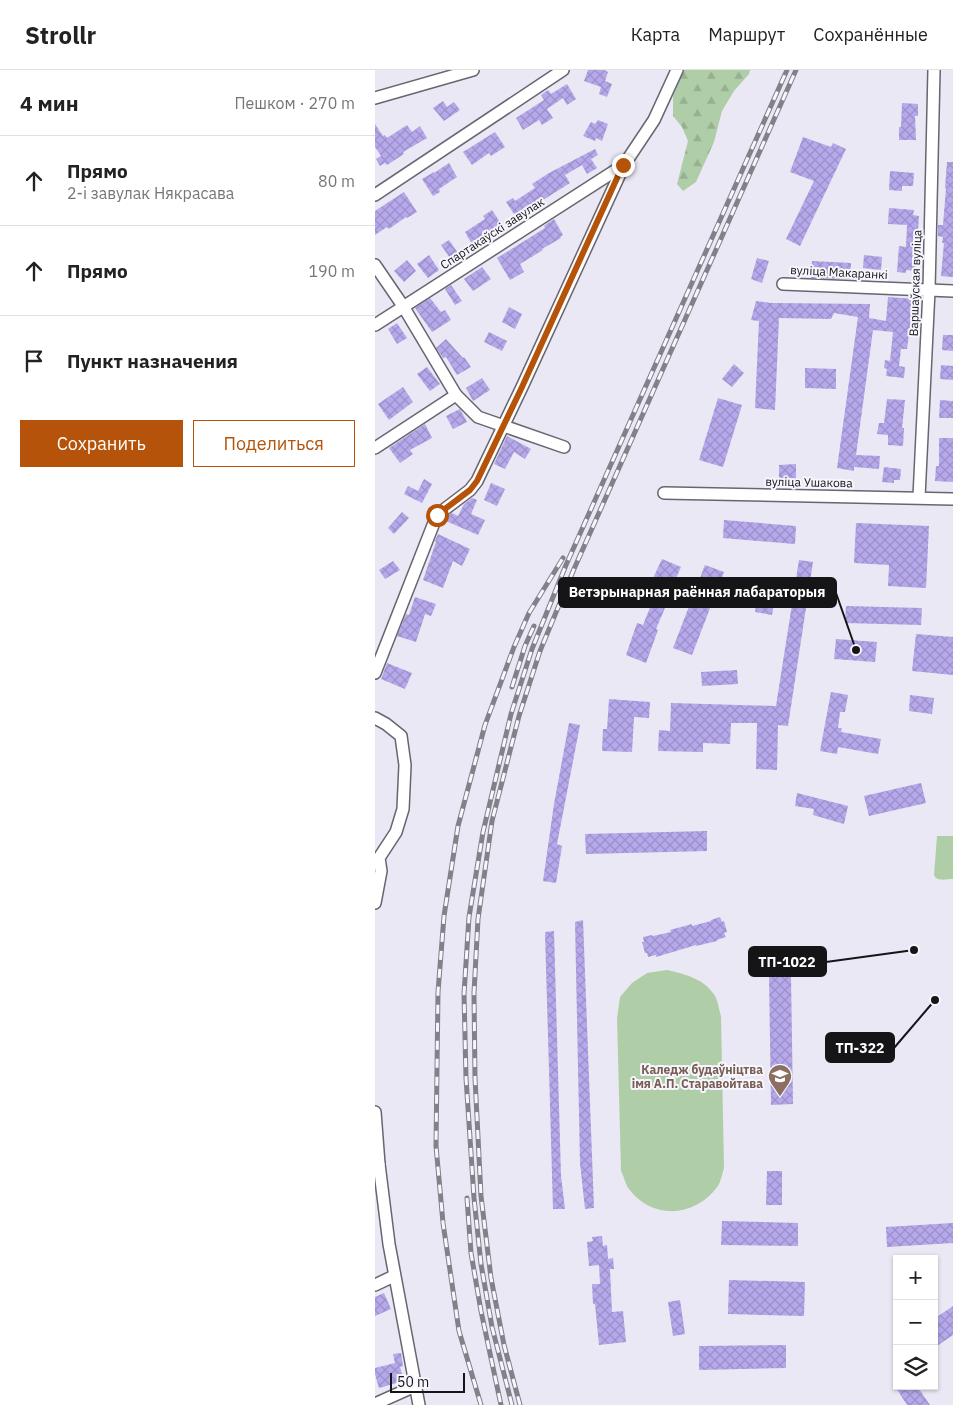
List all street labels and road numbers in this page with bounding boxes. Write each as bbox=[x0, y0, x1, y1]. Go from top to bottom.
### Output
street label: Спартакаўскі завулак bbox=[437, 194, 547, 272]
street label: Варшаўская вуліца bbox=[906, 229, 924, 337]
street label: вуліца Макаранкі bbox=[790, 262, 888, 282]
street label: вуліца Ушакова bbox=[765, 474, 853, 490]

